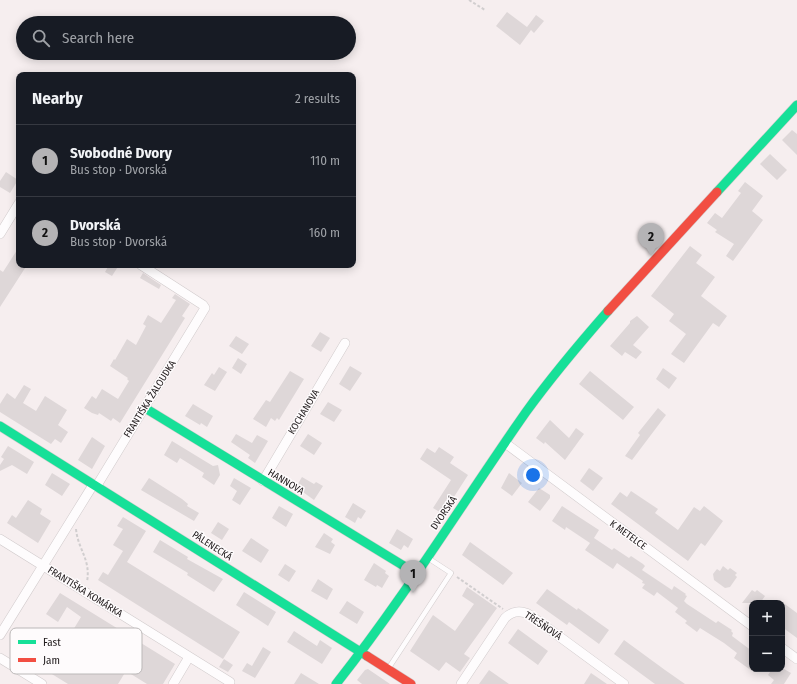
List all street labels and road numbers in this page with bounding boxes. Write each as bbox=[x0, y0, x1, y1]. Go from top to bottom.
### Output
street label: FRANTIŠKA ŽALOUDKA bbox=[120, 357, 179, 440]
street label: KOCHANOVA bbox=[286, 387, 322, 437]
street label: HANNOVA bbox=[266, 467, 307, 498]
street label: DVORSKÁ bbox=[427, 492, 460, 532]
street label: K METELCE bbox=[607, 518, 649, 553]
street label: PÁLENECKÁ bbox=[190, 527, 236, 564]
street label: FRANTIŠKA KOMÁRKA bbox=[45, 562, 126, 620]
street label: TŘEŠŇOVÁ bbox=[522, 608, 566, 643]

